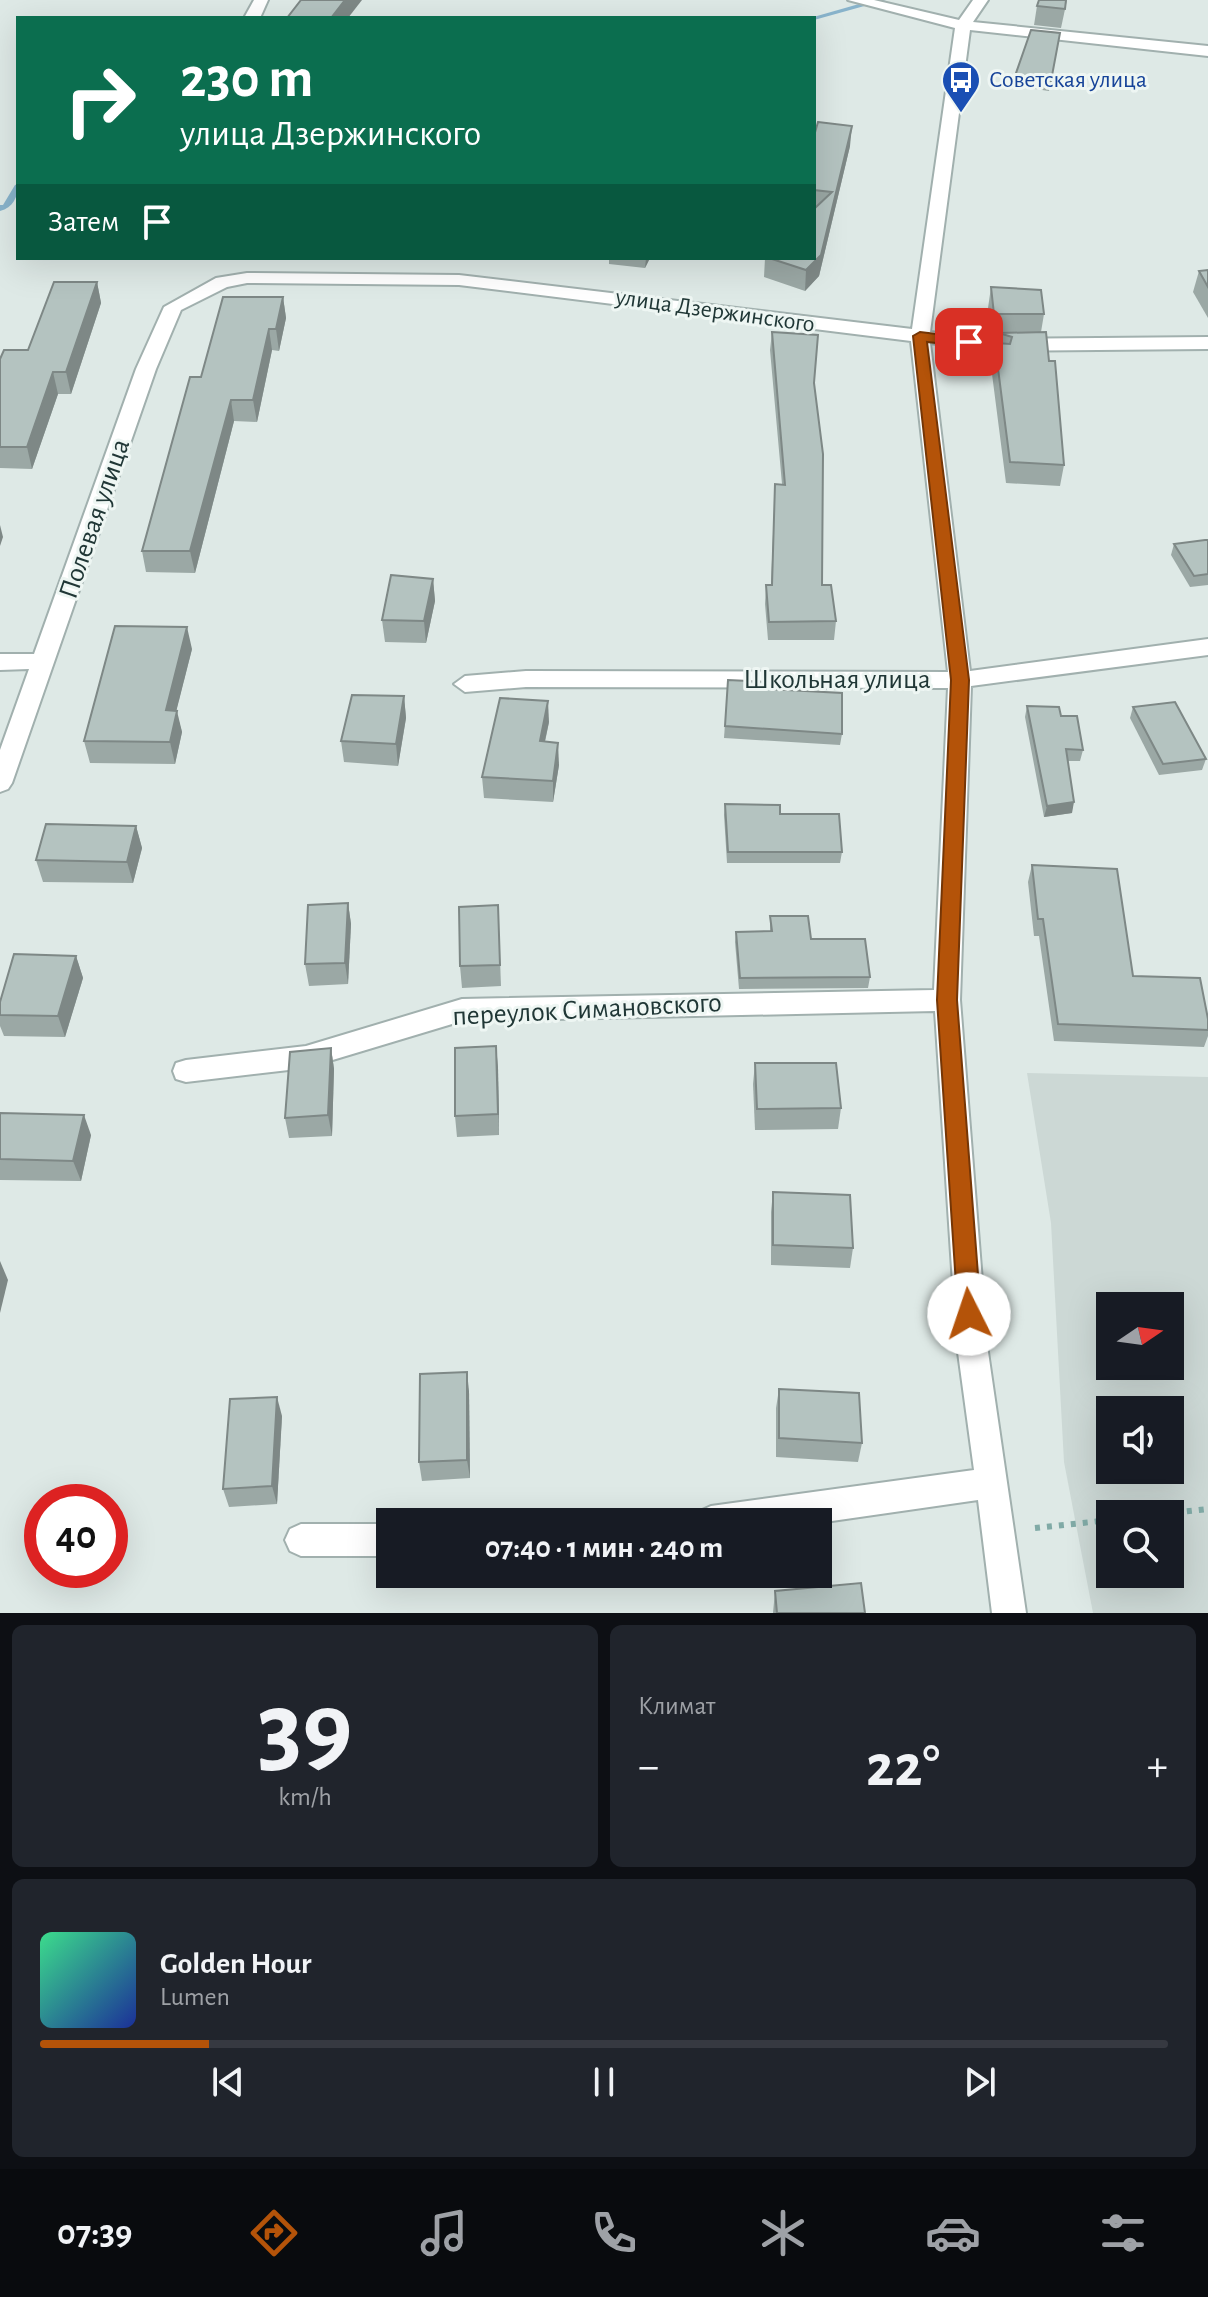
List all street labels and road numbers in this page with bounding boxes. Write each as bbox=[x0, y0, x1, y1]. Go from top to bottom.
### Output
street label: улица Дзержинского bbox=[613, 285, 816, 337]
street label: Полевая улица bbox=[55, 435, 135, 603]
street label: Школьная улица bbox=[743, 666, 931, 694]
street label: переулок Симановского bbox=[452, 989, 722, 1031]

